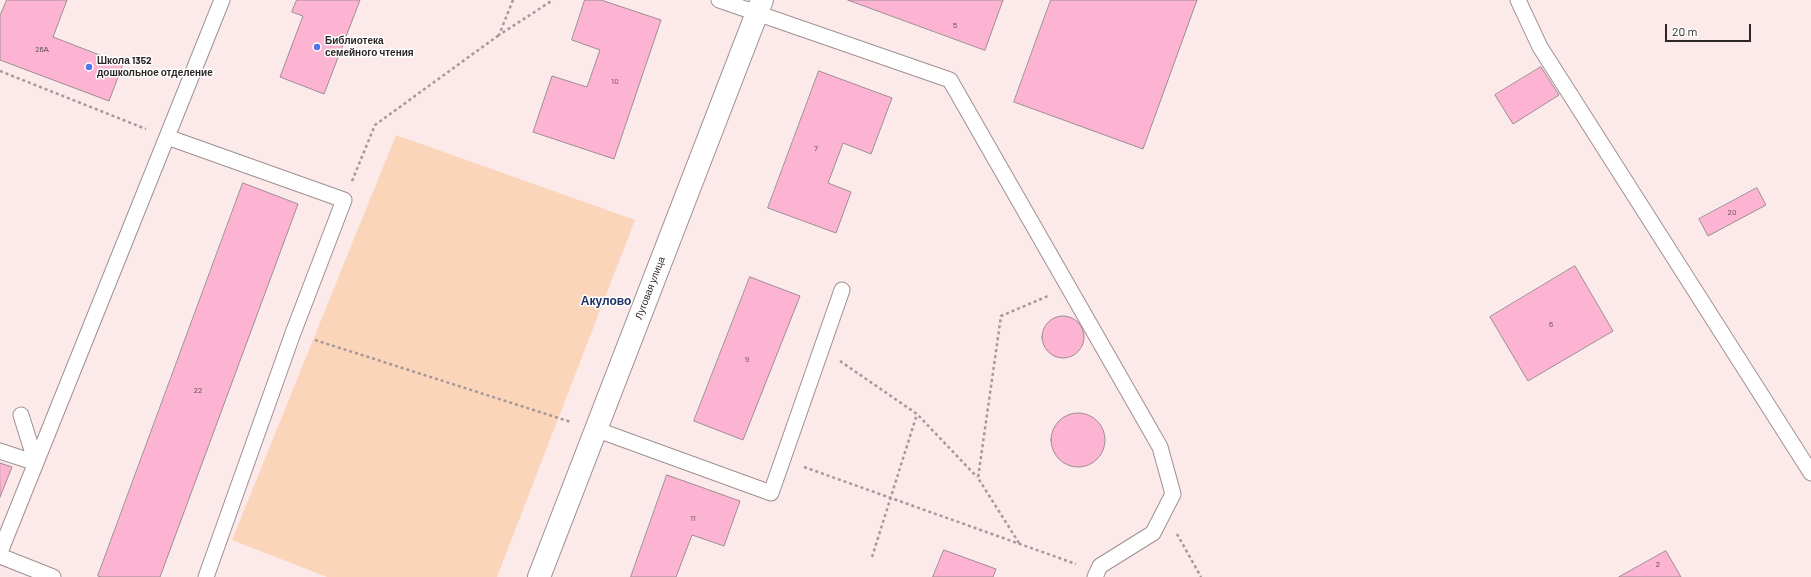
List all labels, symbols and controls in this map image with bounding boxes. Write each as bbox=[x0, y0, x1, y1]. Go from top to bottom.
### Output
scale bar bbox=[1667, 16, 1753, 42]
house number: 5 bbox=[953, 20, 957, 30]
text: 20 m bbox=[1672, 24, 1698, 38]
place label: Библиотека семейного чтения bbox=[325, 35, 414, 58]
marker: Библиотека семейного чтения bbox=[312, 42, 322, 52]
house number: 26А bbox=[35, 44, 49, 54]
place label: Школа 1352 дошкольное отделение bbox=[97, 55, 213, 78]
marker: Школа 1352 дошкольное отделение bbox=[84, 62, 94, 72]
house number: 10 bbox=[611, 76, 619, 86]
house number: 7 bbox=[814, 143, 818, 153]
house number: 20 bbox=[1728, 207, 1736, 217]
street label: Луговая улица bbox=[633, 255, 667, 321]
district label: Акулово bbox=[581, 294, 631, 308]
house number: 6 bbox=[1549, 319, 1553, 329]
house number: 9 bbox=[745, 354, 749, 364]
house number: 22 bbox=[194, 385, 202, 395]
house number: 11 bbox=[690, 513, 696, 523]
house number: 2 bbox=[1656, 559, 1660, 569]

